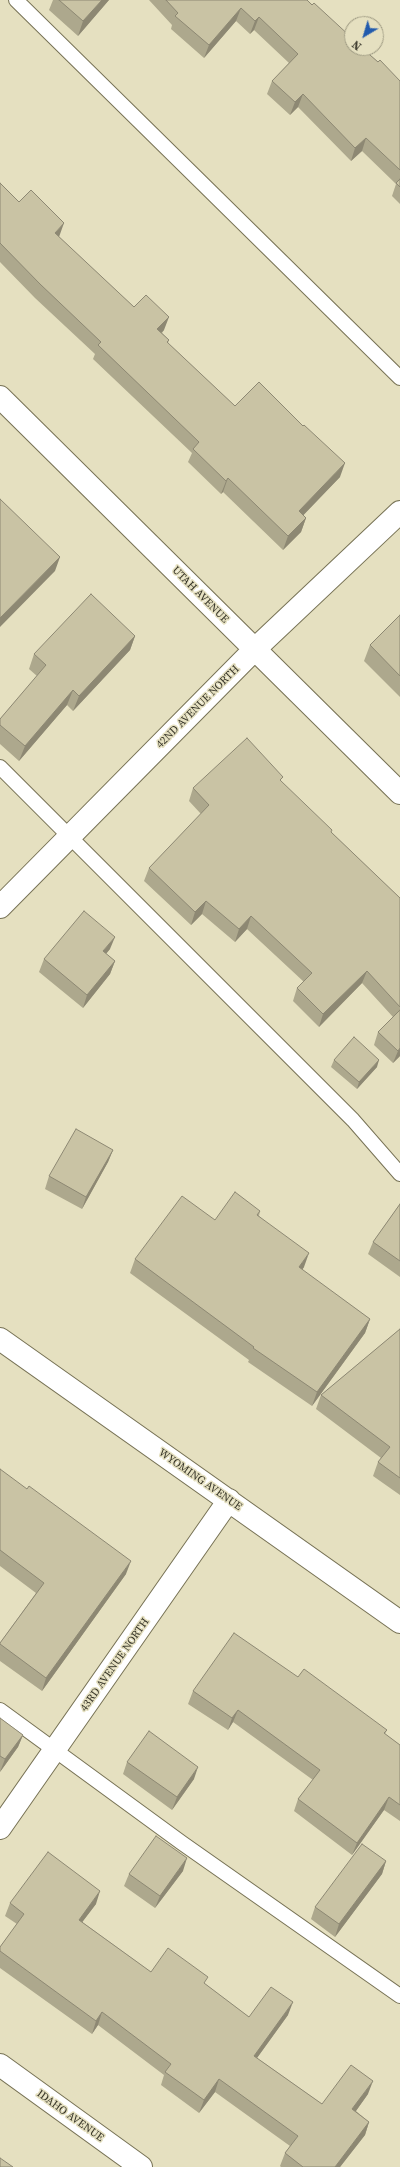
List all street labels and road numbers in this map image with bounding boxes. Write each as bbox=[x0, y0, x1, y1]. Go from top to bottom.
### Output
street label: UTAH AVENUE bbox=[169, 564, 231, 626]
street label: 42ND AVENUE NORTH bbox=[154, 663, 242, 751]
street label: WYOMING AVENUE bbox=[156, 1446, 244, 1514]
street label: 43RD AVENUE NORTH bbox=[78, 1616, 152, 1714]
street label: IDAHO AVENUE bbox=[34, 2087, 106, 2145]

